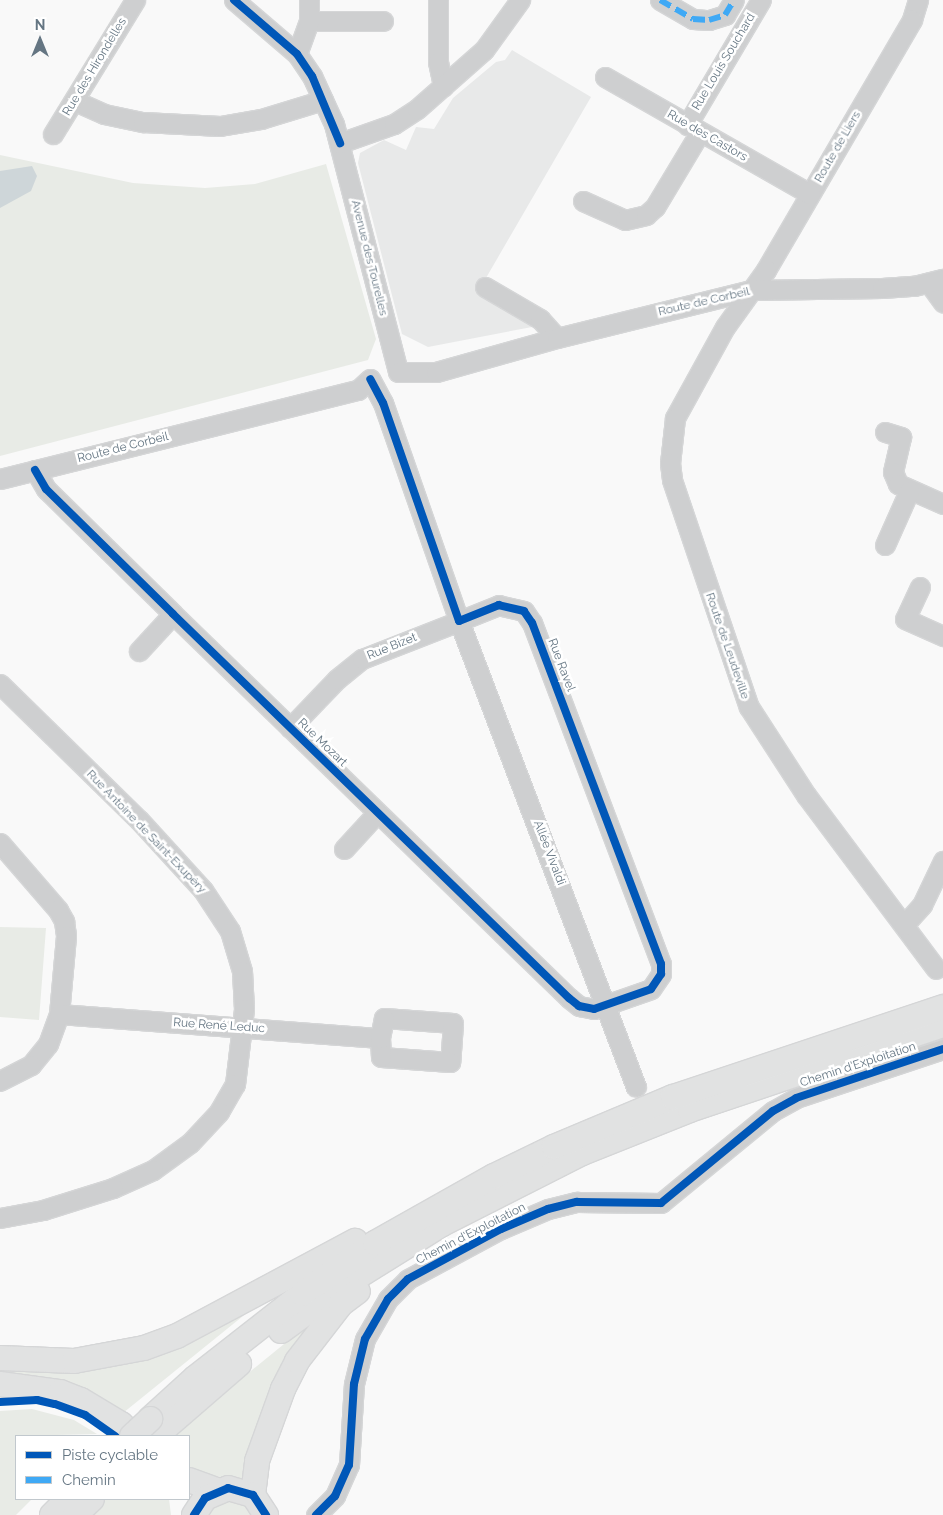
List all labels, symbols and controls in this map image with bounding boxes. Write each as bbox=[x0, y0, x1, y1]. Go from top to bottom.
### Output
street label: Rue Louis Souchard bbox=[689, 11, 759, 113]
north arrow bbox=[15, 15, 65, 65]
street label: Rue des Hirondelles bbox=[60, 15, 130, 119]
text: N bbox=[35, 17, 45, 33]
street label: Rue des Castors bbox=[664, 107, 750, 165]
street label: Route de Liers bbox=[812, 109, 864, 185]
street label: Avenue des Tourelles bbox=[348, 198, 390, 318]
street label: Route de Corbeil bbox=[657, 284, 751, 320]
street label: Route de Corbeil bbox=[76, 430, 170, 466]
street label: Route de Leudeville bbox=[702, 591, 752, 701]
street label: Rue Bizet bbox=[365, 631, 419, 663]
street label: Rue Ravel bbox=[544, 636, 578, 694]
street label: Rue Mozart bbox=[294, 716, 350, 770]
street label: Rue Antoine de Saint-Exupéry bbox=[83, 767, 209, 897]
street label: Allée Vivaldi bbox=[530, 818, 568, 888]
street label: Rue René Leduc bbox=[173, 1016, 265, 1036]
street label: Chemin d'Exploitation bbox=[798, 1039, 918, 1091]
street label: Chemin d'Exploitation bbox=[414, 1200, 528, 1268]
legend bbox=[15, 1435, 190, 1500]
text: Piste cyclable bbox=[62, 1446, 158, 1464]
text: Chemin bbox=[62, 1471, 116, 1489]

